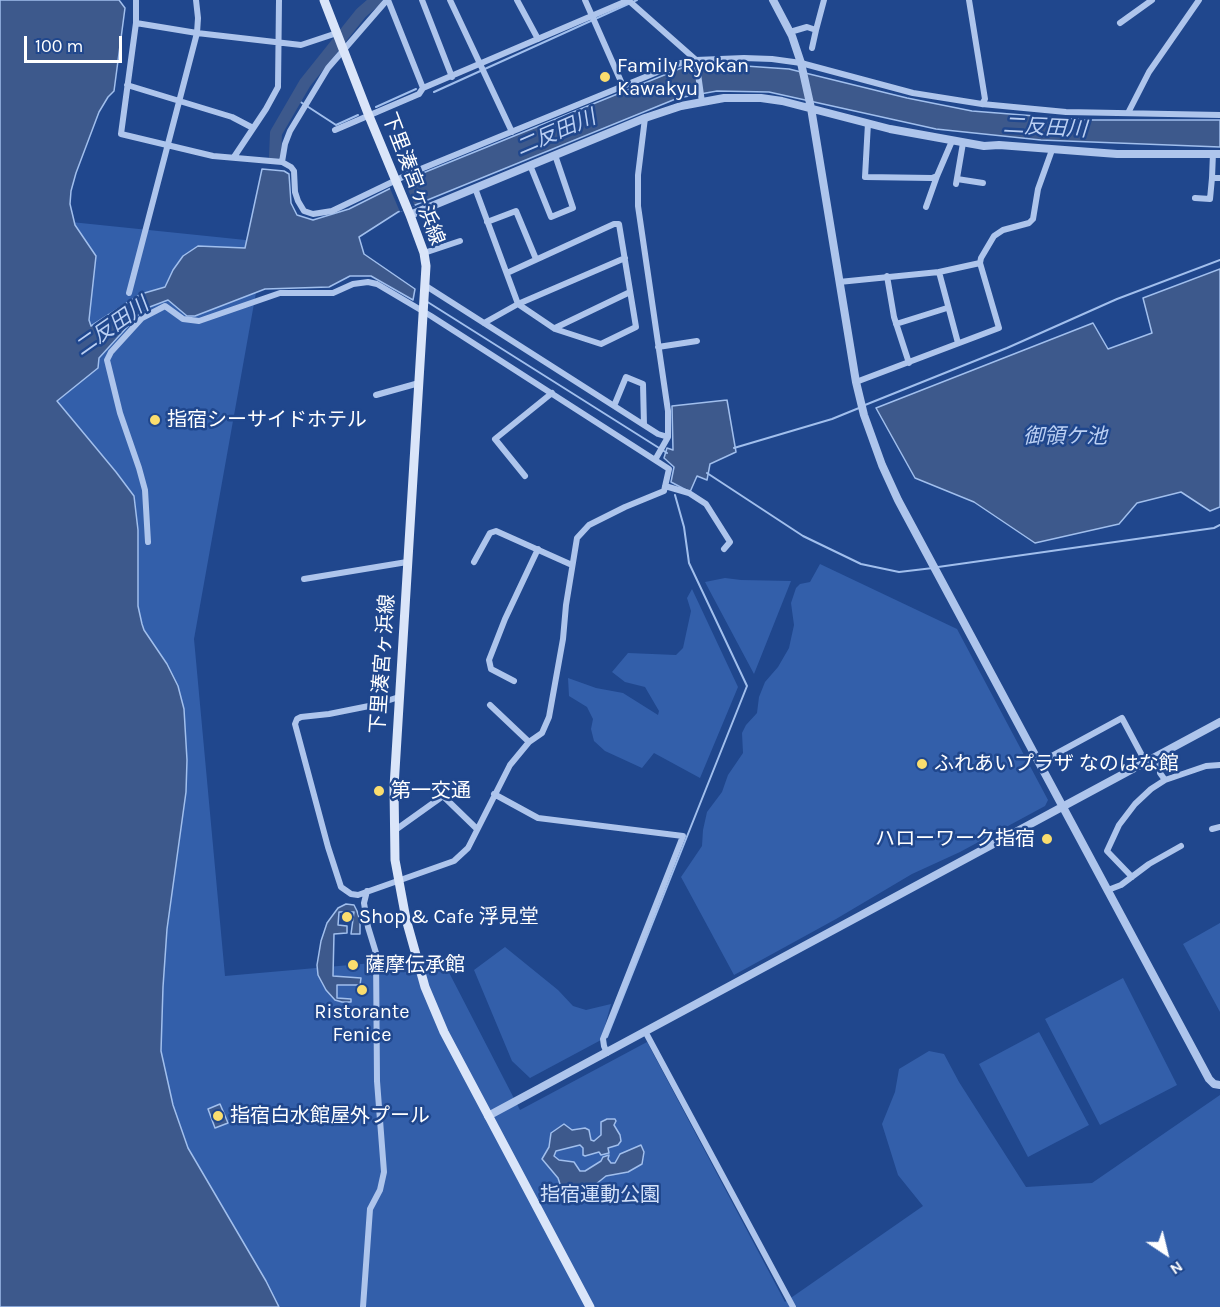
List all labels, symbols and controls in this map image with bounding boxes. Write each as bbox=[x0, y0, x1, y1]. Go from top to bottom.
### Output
scale bar bbox=[27, 24, 124, 62]
text: 100 m bbox=[35, 35, 83, 57]
place label: Family Ryokan Kawakyu bbox=[617, 54, 749, 101]
marker: Family Ryokan Kawakyu bbox=[598, 70, 612, 84]
water label: 二反田川 bbox=[512, 105, 600, 161]
street label: 下里湊宮ヶ浜線 bbox=[377, 109, 449, 249]
water label: 二反田川 bbox=[1002, 113, 1088, 143]
water label: 二反田川 bbox=[70, 293, 154, 361]
place label: 指宿シーサイドホテル bbox=[167, 408, 367, 432]
marker: 指宿シーサイドホテル bbox=[148, 413, 162, 427]
water label: 御領ケ池 bbox=[1023, 424, 1107, 450]
street label: 下里湊宮ヶ浜線 bbox=[366, 593, 400, 735]
place label: ふれあいプラザ なのはな館 bbox=[934, 752, 1179, 776]
marker: ふれあいプラザ なのはな館 bbox=[915, 757, 929, 771]
place label: 第一交通 bbox=[391, 779, 471, 803]
marker: 第一交通 bbox=[372, 784, 386, 798]
place label: ハローワーク指宿 bbox=[875, 827, 1035, 851]
marker: ハローワーク指宿 bbox=[1040, 832, 1054, 846]
place label: Shop & Cafe 浮見堂 bbox=[359, 905, 539, 929]
marker: Shop & Cafe 浮見堂 bbox=[340, 910, 354, 924]
place label: 薩摩伝承館 bbox=[365, 953, 465, 977]
marker: 薩摩伝承館 bbox=[346, 958, 360, 972]
marker: Ristorante Fenice bbox=[355, 983, 369, 997]
place label: Ristorante Fenice bbox=[314, 1000, 410, 1047]
place label: 指宿白水館屋外プール bbox=[230, 1104, 430, 1128]
marker: 指宿白水館屋外プール bbox=[211, 1109, 225, 1123]
park label: 指宿運動公園 bbox=[540, 1183, 660, 1207]
north arrow bbox=[1136, 1223, 1196, 1283]
text: N bbox=[1166, 1257, 1187, 1279]

